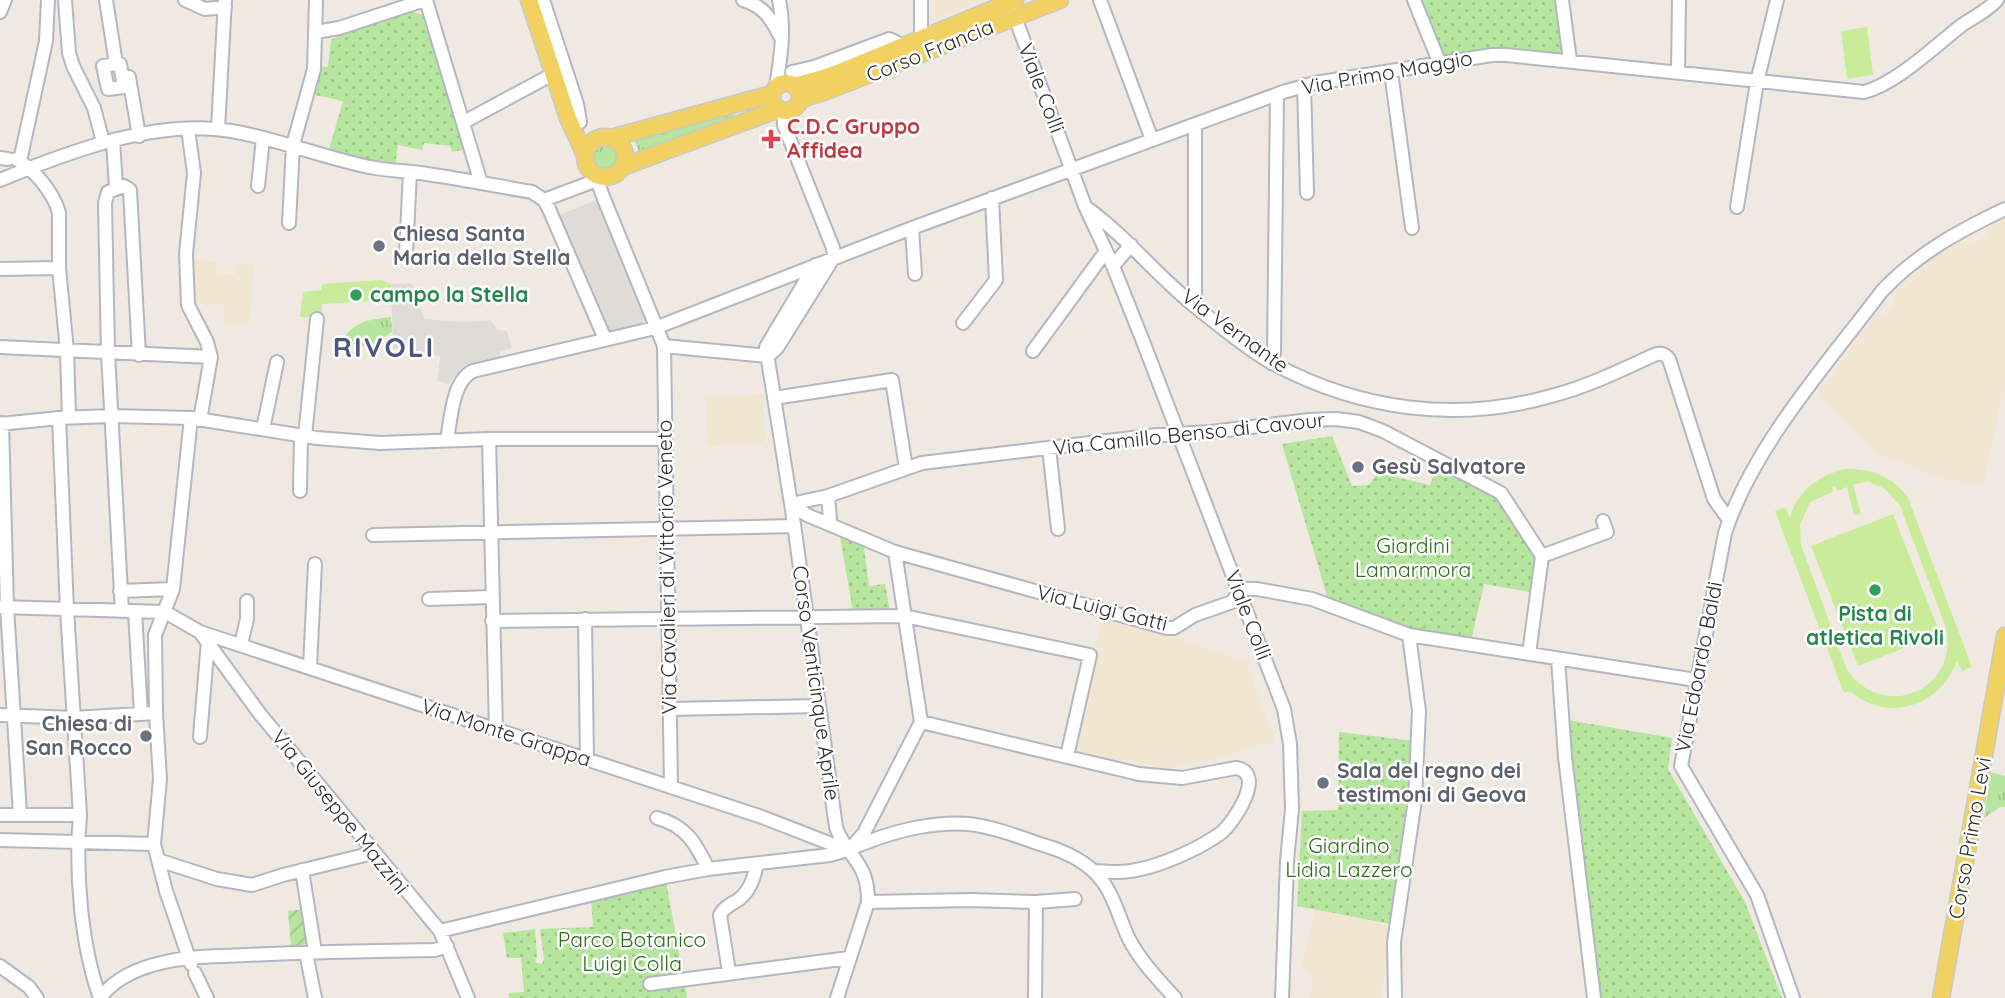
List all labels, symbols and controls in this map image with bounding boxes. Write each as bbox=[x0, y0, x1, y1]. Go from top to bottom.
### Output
street label: Corso Francia bbox=[862, 13, 997, 87]
street label: Viale Colli bbox=[1013, 39, 1071, 136]
street label: Via Primo Maggio bbox=[1299, 44, 1474, 100]
place label: C.D.C Gruppo Affidea bbox=[787, 113, 920, 163]
marker: C.D.C Gruppo Affidea bbox=[761, 129, 781, 149]
place label: Chiesa Santa Maria della Stella bbox=[393, 220, 570, 270]
marker: Chiesa Santa Maria della Stella bbox=[371, 238, 387, 254]
place label: campo la Stella bbox=[370, 281, 528, 307]
street label: Via Vernante bbox=[1177, 283, 1294, 378]
marker: campo la Stella bbox=[348, 287, 364, 303]
district label: RIVOLI bbox=[333, 329, 435, 364]
street label: Via Camillo Benso di Cavour bbox=[1051, 406, 1326, 460]
street label: Via Cavalieri di Vittorio Veneto bbox=[650, 419, 682, 715]
place label: Gesù Salvatore bbox=[1372, 453, 1526, 479]
marker: Gesù Salvatore bbox=[1350, 459, 1366, 475]
park label: Giardini Lamarmora bbox=[1355, 532, 1471, 582]
street label: Corso Venticinque Aprile bbox=[788, 564, 846, 802]
street label: Viale Colli bbox=[1220, 566, 1278, 663]
street label: Via Luigi Gatti bbox=[1034, 578, 1171, 636]
street label: Via Edoardo Baldi bbox=[1669, 579, 1727, 755]
marker: Pista di atletica Rivoli bbox=[1867, 582, 1883, 598]
place label: Pista di atletica Rivoli bbox=[1806, 600, 1944, 650]
street label: Via Monte Grappa bbox=[418, 692, 595, 772]
place label: Chiesa di San Rocco bbox=[26, 710, 132, 760]
street label: Via Giuseppe Mazzini bbox=[266, 724, 415, 899]
marker: Chiesa di San Rocco bbox=[138, 728, 154, 744]
street label: Corso Primo Levi bbox=[1942, 755, 1996, 921]
place label: Sala del regno dei testimoni di Geova bbox=[1337, 757, 1526, 807]
marker: Sala del regno dei testimoni di Geova bbox=[1315, 775, 1331, 791]
park label: Giardino Lidia Lazzero bbox=[1285, 832, 1413, 882]
park label: Parco Botanico Luigi Colla bbox=[558, 926, 706, 976]

